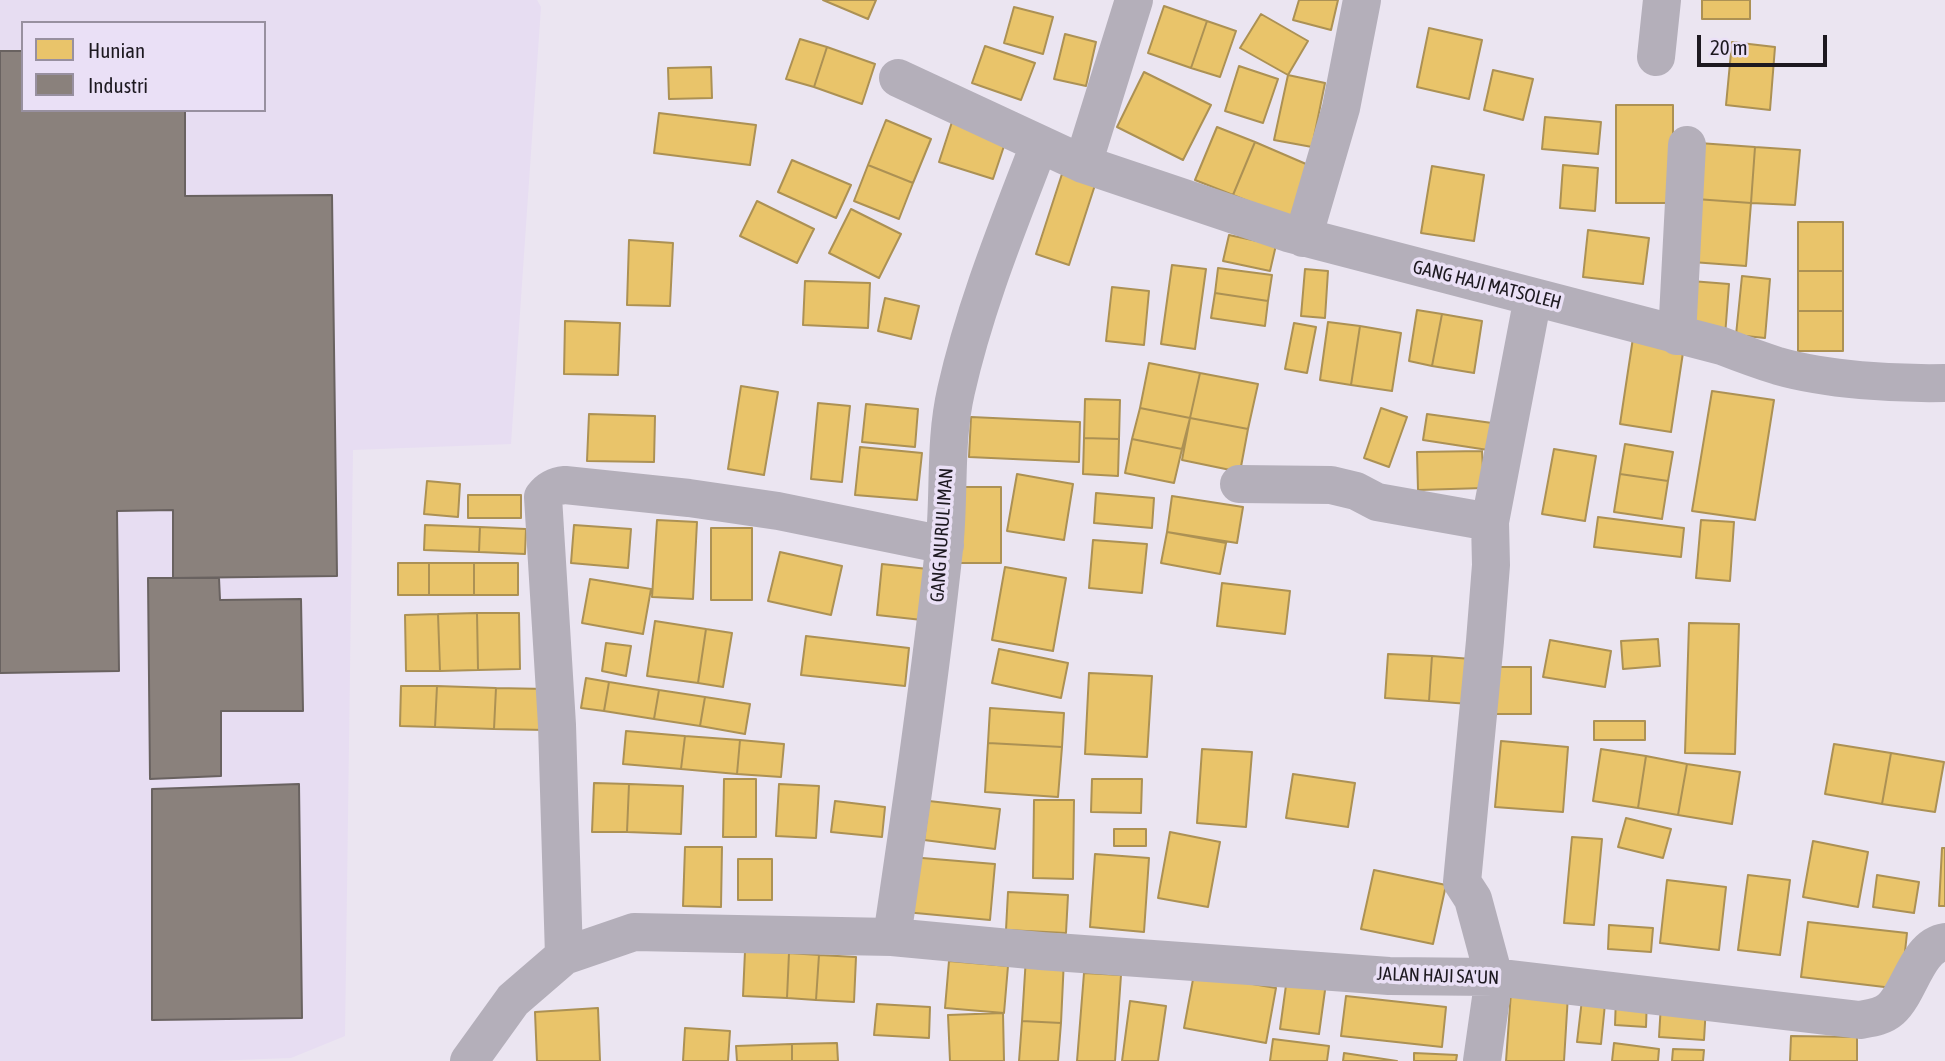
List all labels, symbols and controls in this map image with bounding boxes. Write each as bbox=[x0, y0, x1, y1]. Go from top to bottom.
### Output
legend bbox=[21, 21, 266, 112]
scale bar bbox=[1700, 21, 1829, 65]
text: 20 m bbox=[1710, 35, 1748, 59]
text: Hunian bbox=[88, 38, 145, 62]
text: Industri bbox=[88, 73, 148, 97]
street label: GANG HAJI MATSOLEH bbox=[1410, 256, 1564, 314]
street label: GANG NURUL IMAN bbox=[926, 467, 958, 603]
street label: JALAN HAJI SA'UN bbox=[1376, 962, 1500, 990]

